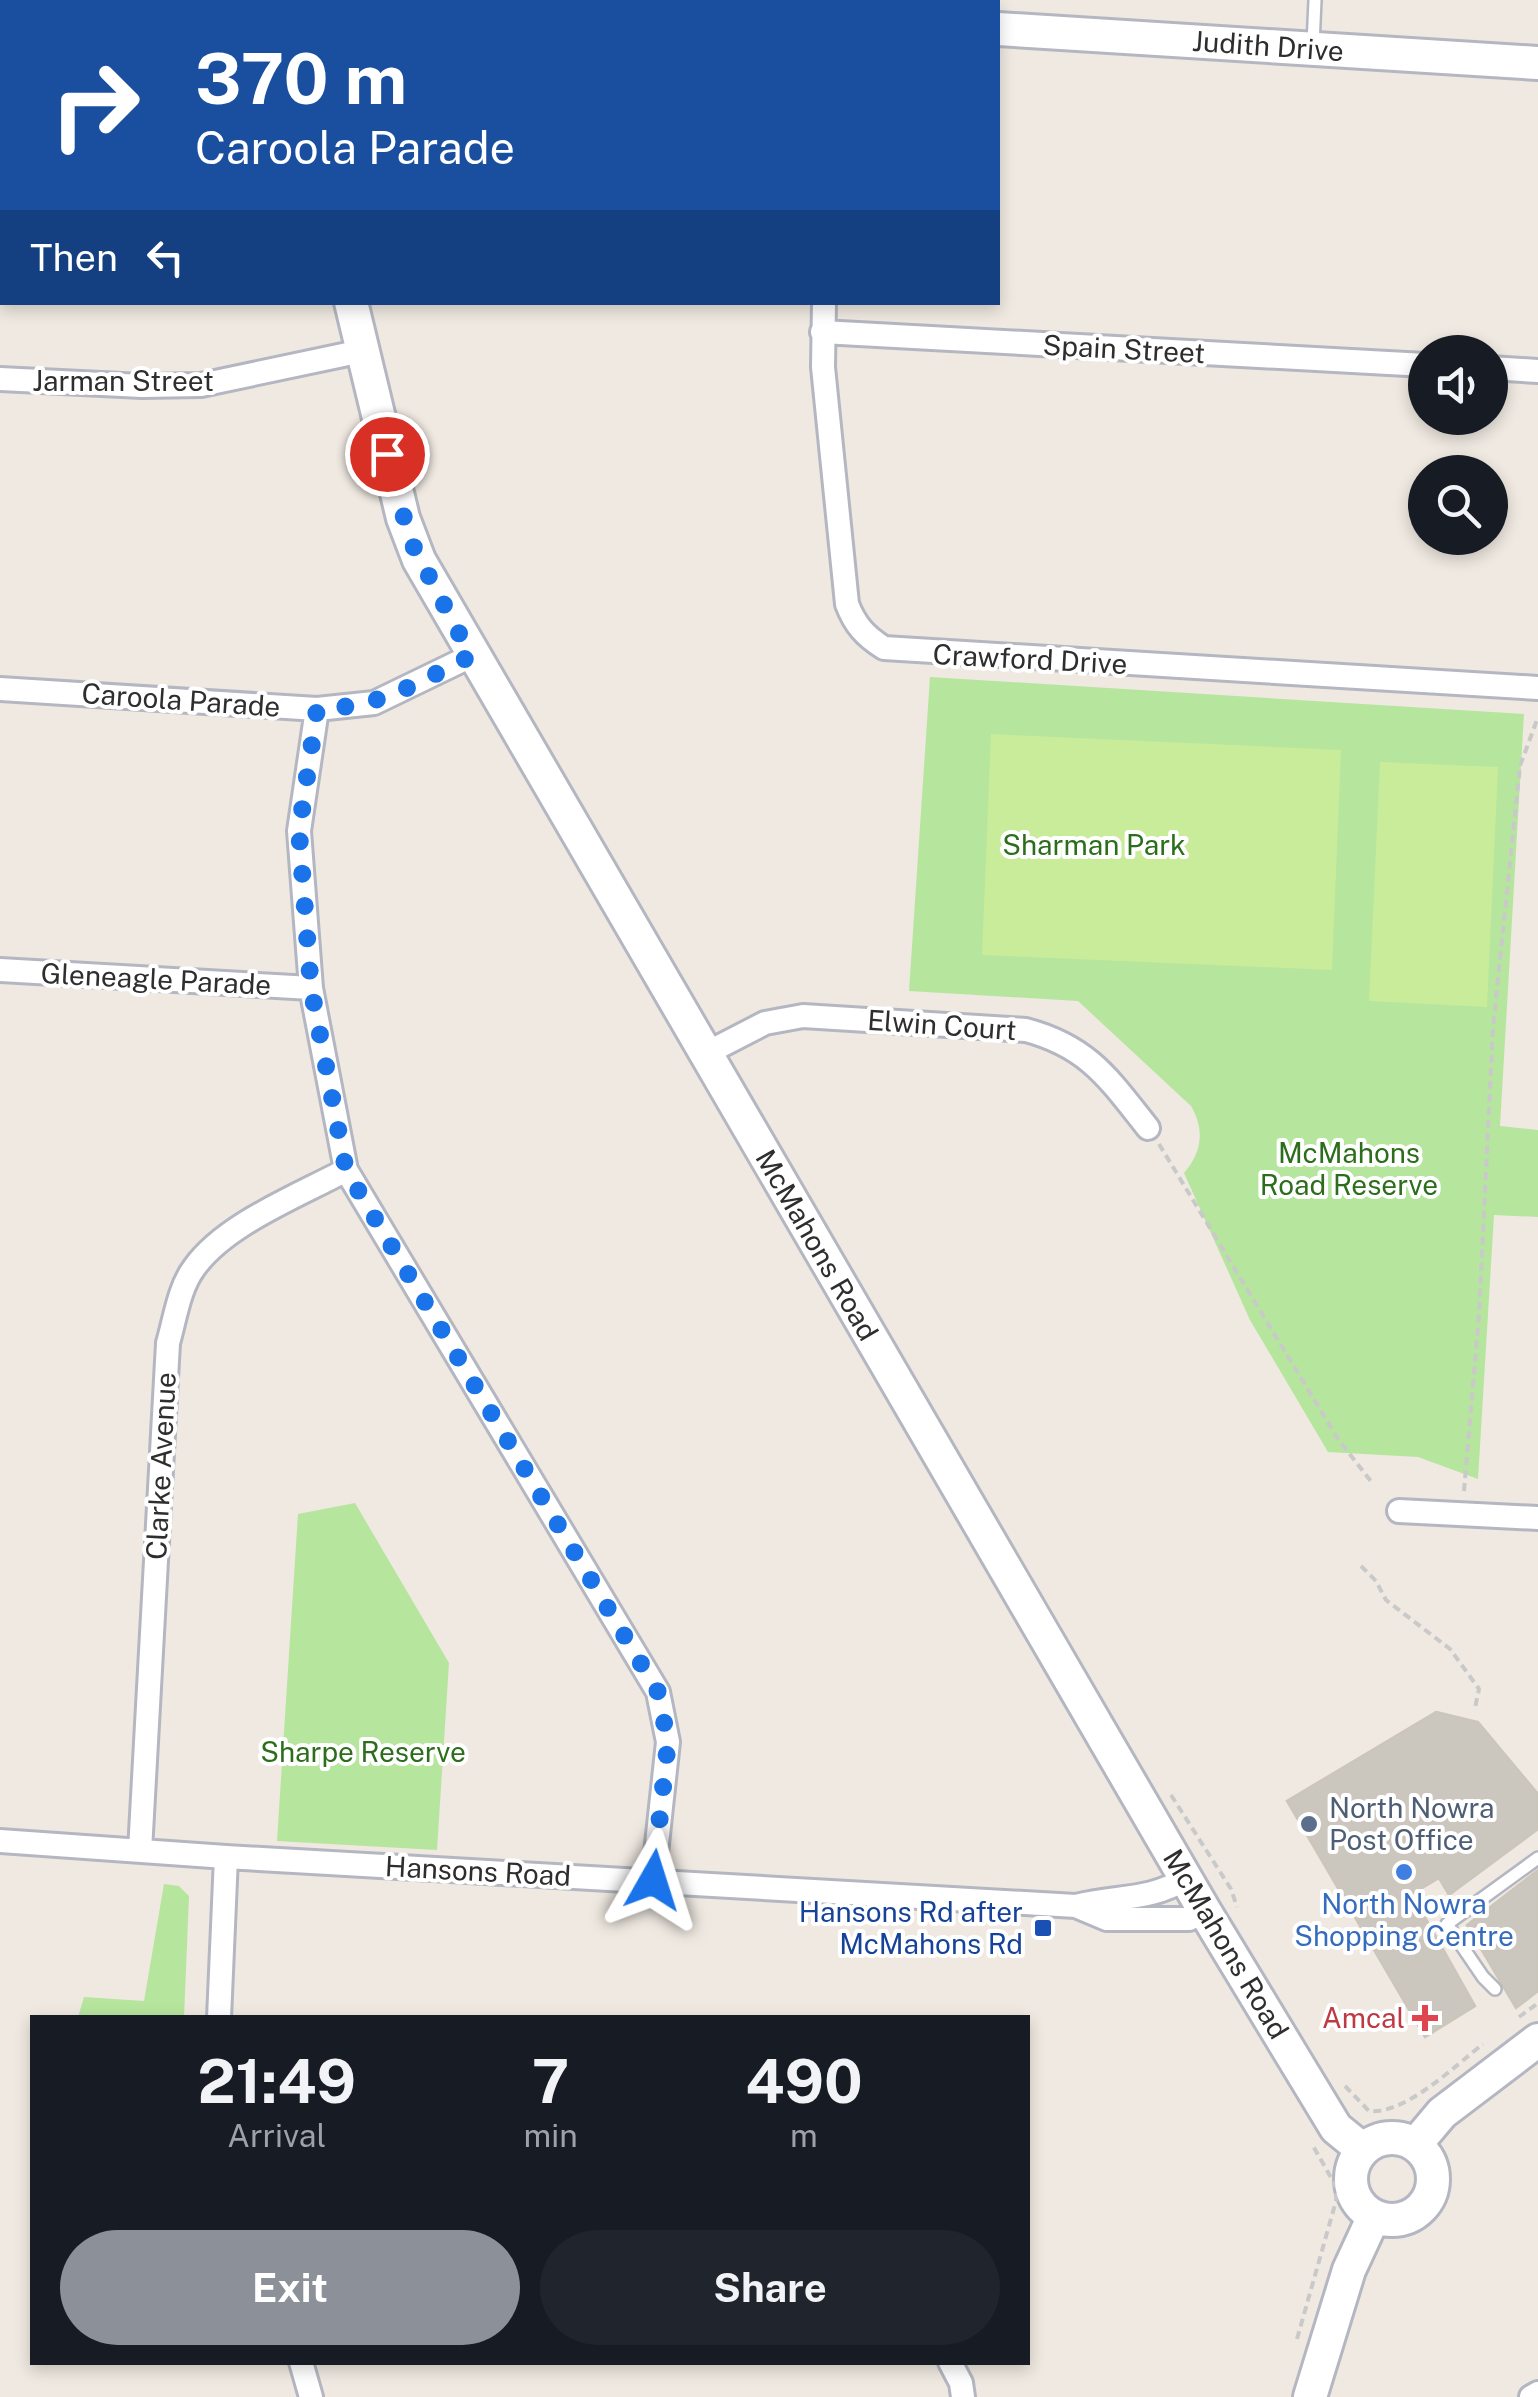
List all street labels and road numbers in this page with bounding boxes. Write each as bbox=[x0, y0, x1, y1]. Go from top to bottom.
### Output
street label: Judith Drive bbox=[1191, 24, 1345, 67]
street label: Spain Street bbox=[1042, 328, 1206, 369]
street label: Jarman Street bbox=[32, 364, 214, 397]
street label: Crawford Drive bbox=[932, 637, 1128, 680]
street label: Caroola Parade bbox=[81, 676, 282, 723]
street label: Gleneagle Parade bbox=[40, 956, 272, 1001]
street label: Elwin Court bbox=[866, 1003, 1018, 1046]
street label: McMahons Road bbox=[749, 1143, 885, 1346]
street label: Clarke Avenue bbox=[139, 1371, 182, 1561]
street label: McMahons Road bbox=[1157, 1843, 1296, 2044]
street label: Hansons Road bbox=[384, 1849, 572, 1892]

